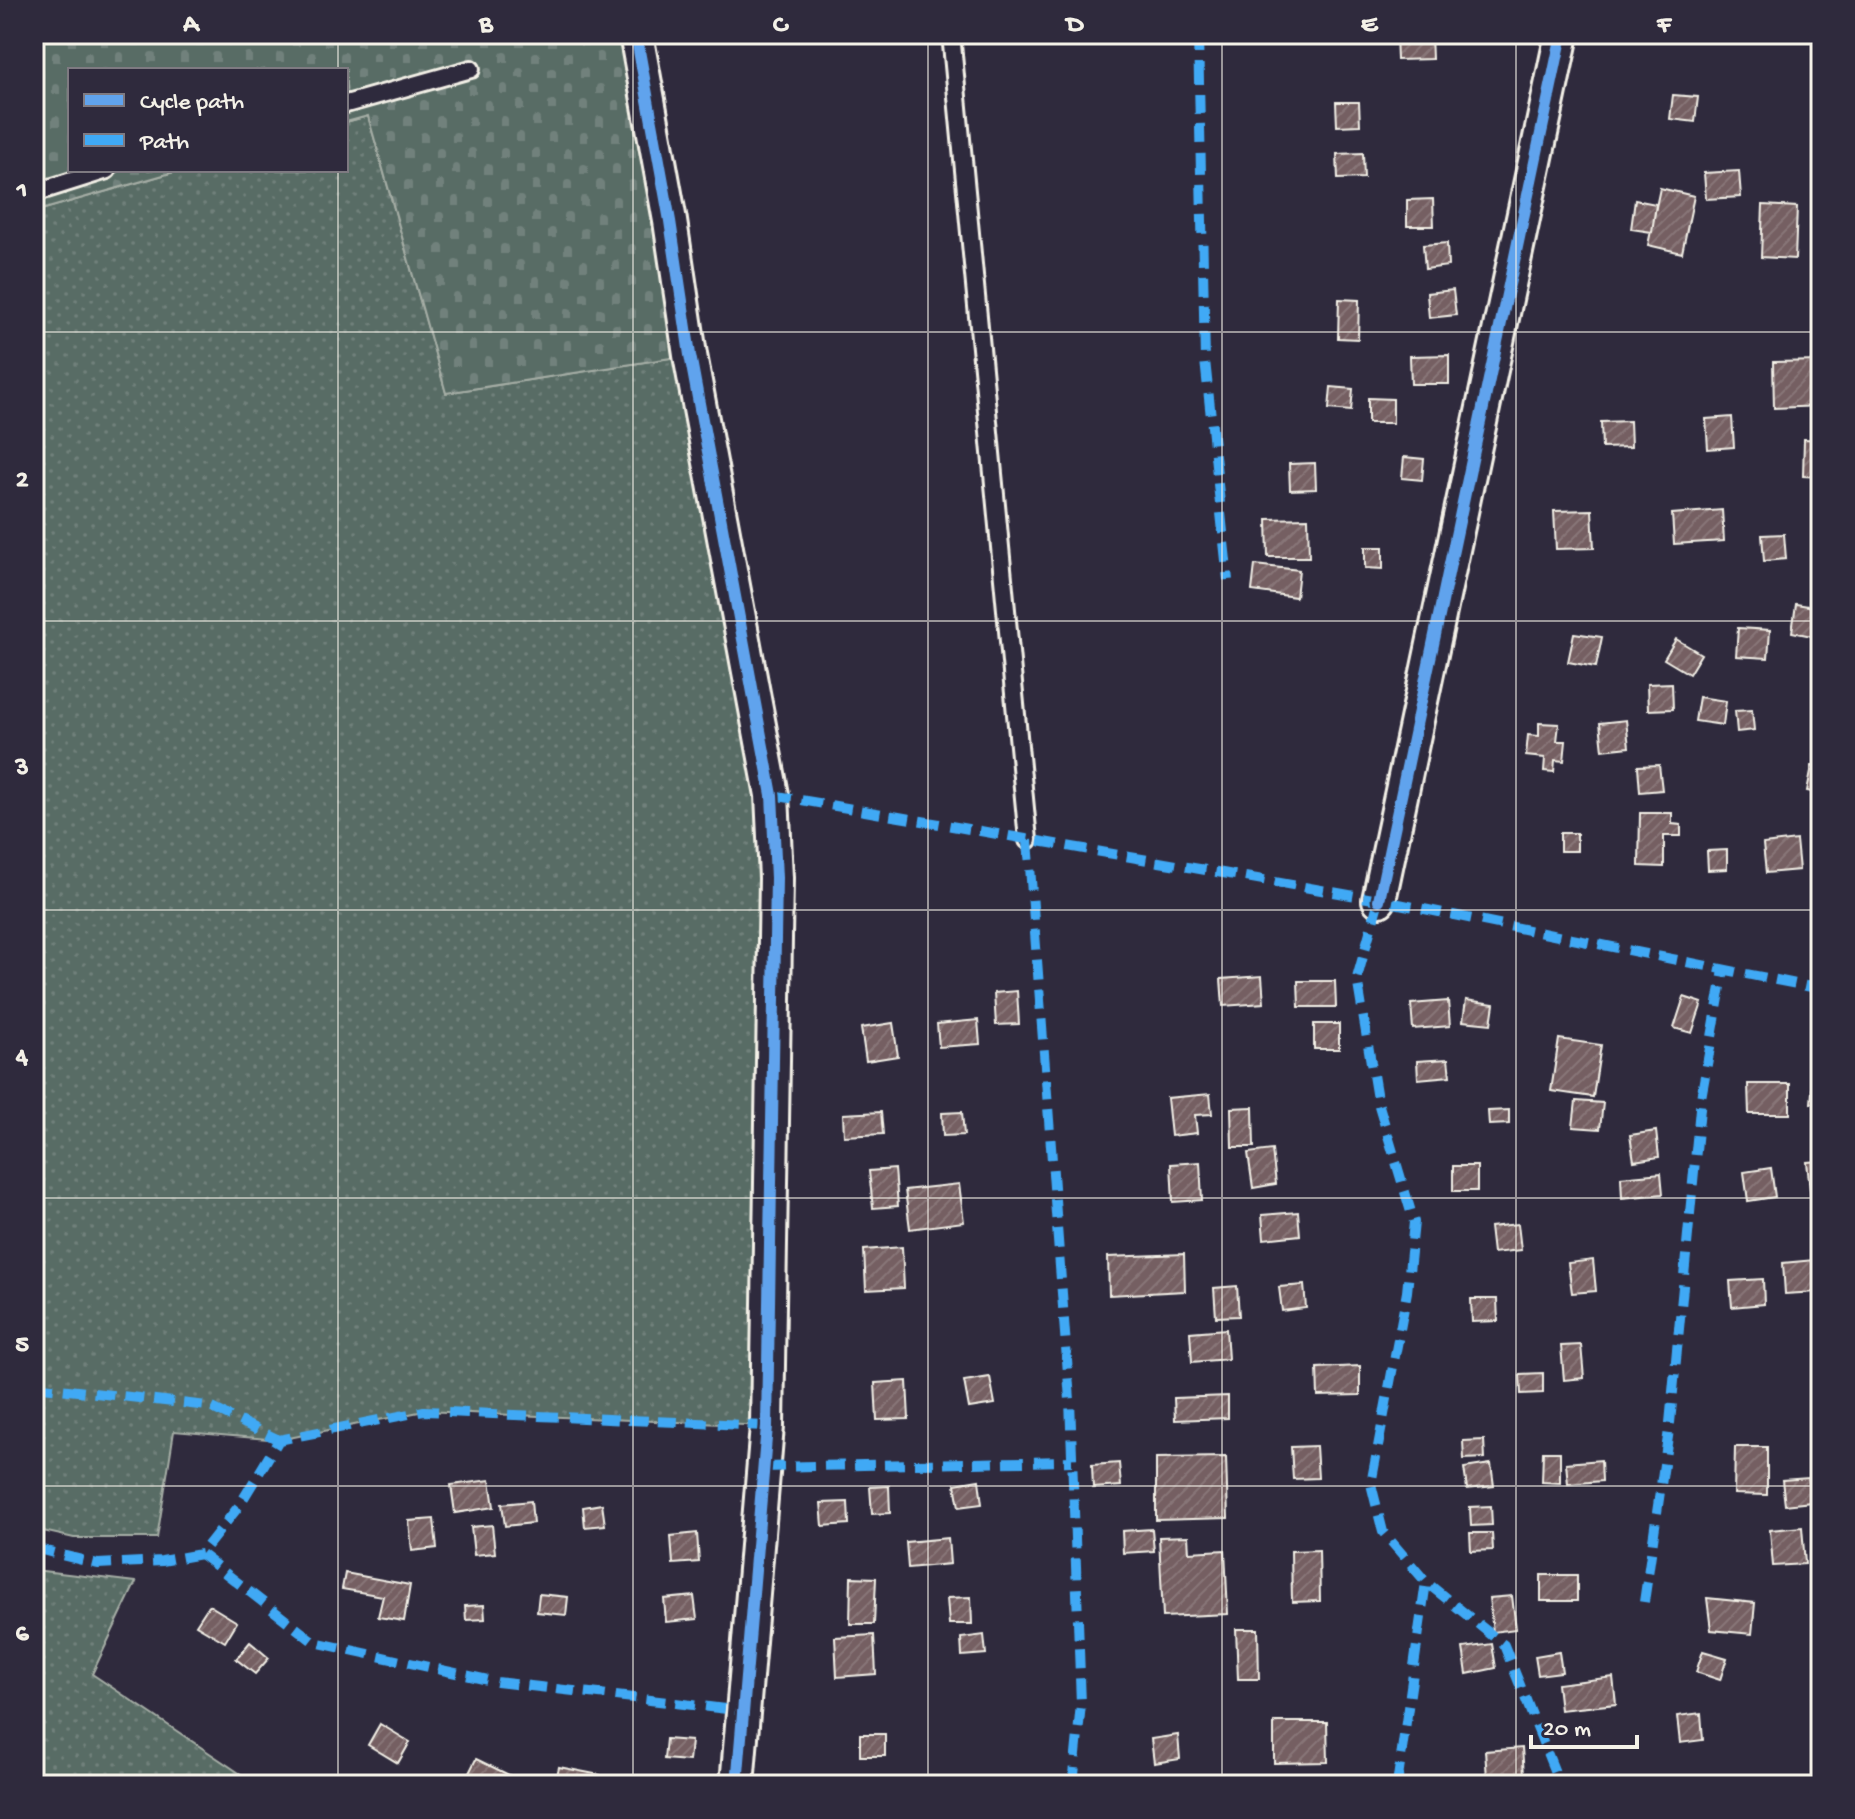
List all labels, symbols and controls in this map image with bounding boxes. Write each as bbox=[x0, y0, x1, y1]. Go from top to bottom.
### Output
text: A bbox=[182, 11, 200, 42]
text: B bbox=[478, 11, 494, 42]
text: C bbox=[773, 11, 790, 42]
text: D bbox=[1065, 11, 1085, 42]
text: E bbox=[1361, 11, 1379, 42]
text: F bbox=[1656, 11, 1672, 42]
legend bbox=[68, 68, 348, 172]
text: Cycle path bbox=[140, 89, 244, 118]
text: Path bbox=[139, 129, 189, 158]
text: 1 bbox=[16, 177, 27, 208]
text: 2 bbox=[16, 466, 29, 497]
text: 3 bbox=[14, 754, 29, 785]
text: 4 bbox=[15, 1043, 29, 1074]
text: 5 bbox=[15, 1331, 29, 1362]
text: 6 bbox=[15, 1620, 29, 1651]
scale bar bbox=[1531, 1699, 1637, 1749]
text: 20 m bbox=[1543, 1716, 1591, 1745]

